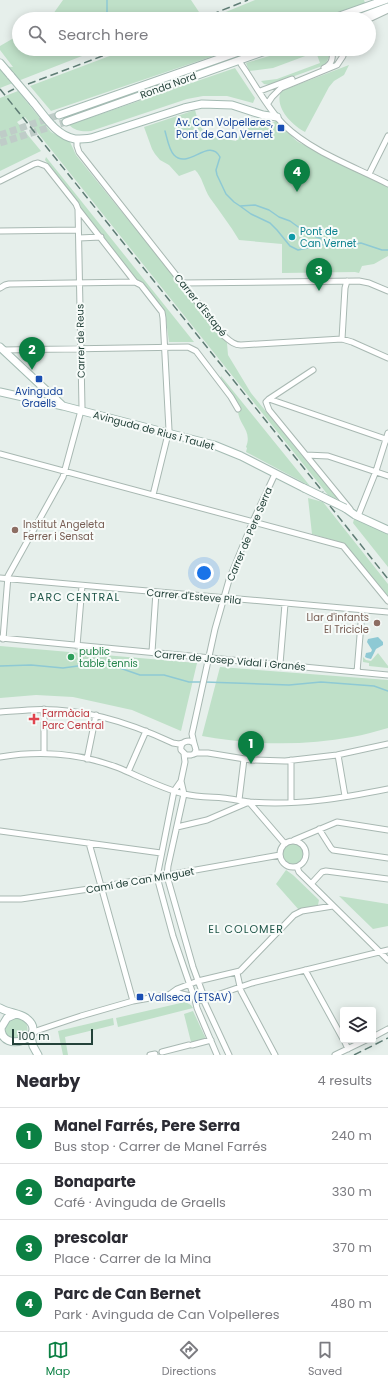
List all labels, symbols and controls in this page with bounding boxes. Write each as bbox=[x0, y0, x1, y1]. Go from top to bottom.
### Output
search box bbox=[12, 12, 376, 56]
icon: search bbox=[26, 23, 48, 45]
text: Search here bbox=[58, 24, 148, 45]
street label: Ronda Nord bbox=[138, 68, 198, 103]
place label: Av. Can Volpelleres, Pont de Can Vernet bbox=[176, 115, 273, 142]
marker: Av. Can Volpelleres, Pont de Can Vernet bbox=[276, 123, 286, 133]
pin: 4 bbox=[284, 159, 310, 192]
place label: Pont de Can Vernet bbox=[300, 224, 357, 251]
marker: Pont de Can Vernet bbox=[287, 232, 297, 242]
pin: 3 bbox=[306, 258, 332, 291]
street label: Carrer d'Estapé bbox=[171, 271, 231, 340]
street label: Carrer de Reus bbox=[72, 304, 89, 378]
pin: 2 bbox=[19, 337, 45, 370]
marker: Avinguda Graells bbox=[34, 374, 44, 384]
place label: Avinguda Graells bbox=[15, 384, 63, 411]
street label: Avinguda de Rius i Taulet bbox=[92, 407, 217, 454]
street label: Carrer de Pere Serra bbox=[223, 485, 276, 584]
place label: Institut Angeleta Ferrer i Sensat bbox=[23, 517, 105, 544]
marker: Institut Angeleta Ferrer i Sensat bbox=[10, 525, 20, 535]
your location bbox=[194, 563, 214, 583]
street label: Carrer d'Esteve Pila bbox=[146, 585, 242, 608]
district label: PARC CENTRAL bbox=[30, 589, 120, 605]
place label: Llar d'infants El Tricicle bbox=[307, 610, 369, 637]
marker: Llar d'infants El Tricicle bbox=[372, 618, 382, 628]
place label: public table tennis bbox=[79, 644, 138, 671]
street label: Carrer de Josep Vidal i Granés bbox=[154, 646, 306, 675]
marker: public table tennis bbox=[66, 652, 76, 662]
place label: Farmàcia Parc Central bbox=[42, 706, 104, 733]
marker: Farmàcia Parc Central bbox=[29, 714, 39, 724]
pin: 1 bbox=[238, 731, 264, 764]
street label: Camí de Can Minguet bbox=[85, 864, 196, 897]
district label: EL COLOMER bbox=[208, 921, 284, 937]
place label: Vallseca (ETSAV) bbox=[148, 990, 232, 1005]
marker: Vallseca (ETSAV) bbox=[135, 992, 145, 1002]
map controls bbox=[340, 1007, 376, 1043]
button: layers bbox=[340, 1007, 376, 1043]
scale bar bbox=[12, 1027, 93, 1046]
text: 100 m bbox=[18, 1028, 50, 1044]
text: Nearby bbox=[16, 1069, 80, 1093]
text: 4 results bbox=[318, 1071, 372, 1090]
text: Manel Farrés, Pere Serra bbox=[54, 1115, 240, 1136]
text: 1 bbox=[27, 1126, 31, 1145]
text: 240 m bbox=[331, 1126, 372, 1145]
text: Bus stop · Carrer de Manel Farrés bbox=[54, 1137, 267, 1156]
text: Bonaparte bbox=[54, 1171, 136, 1192]
text: 2 bbox=[25, 1182, 33, 1201]
text: 330 m bbox=[332, 1182, 372, 1201]
text: Café · Avinguda de Graells bbox=[54, 1193, 226, 1212]
text: prescolar bbox=[54, 1227, 128, 1248]
text: 3 bbox=[25, 1238, 33, 1257]
text: 370 m bbox=[332, 1238, 372, 1257]
text: Place · Carrer de la Mina bbox=[54, 1249, 211, 1268]
text: Parc de Can Bernet bbox=[54, 1283, 201, 1304]
text: 4 bbox=[25, 1294, 33, 1313]
text: 480 m bbox=[331, 1294, 372, 1313]
text: Park · Avinguda de Can Volpelleres bbox=[54, 1305, 280, 1324]
tab: Map bbox=[46, 1339, 70, 1380]
tab: Directions bbox=[162, 1339, 216, 1380]
tab: Saved bbox=[308, 1339, 342, 1380]

